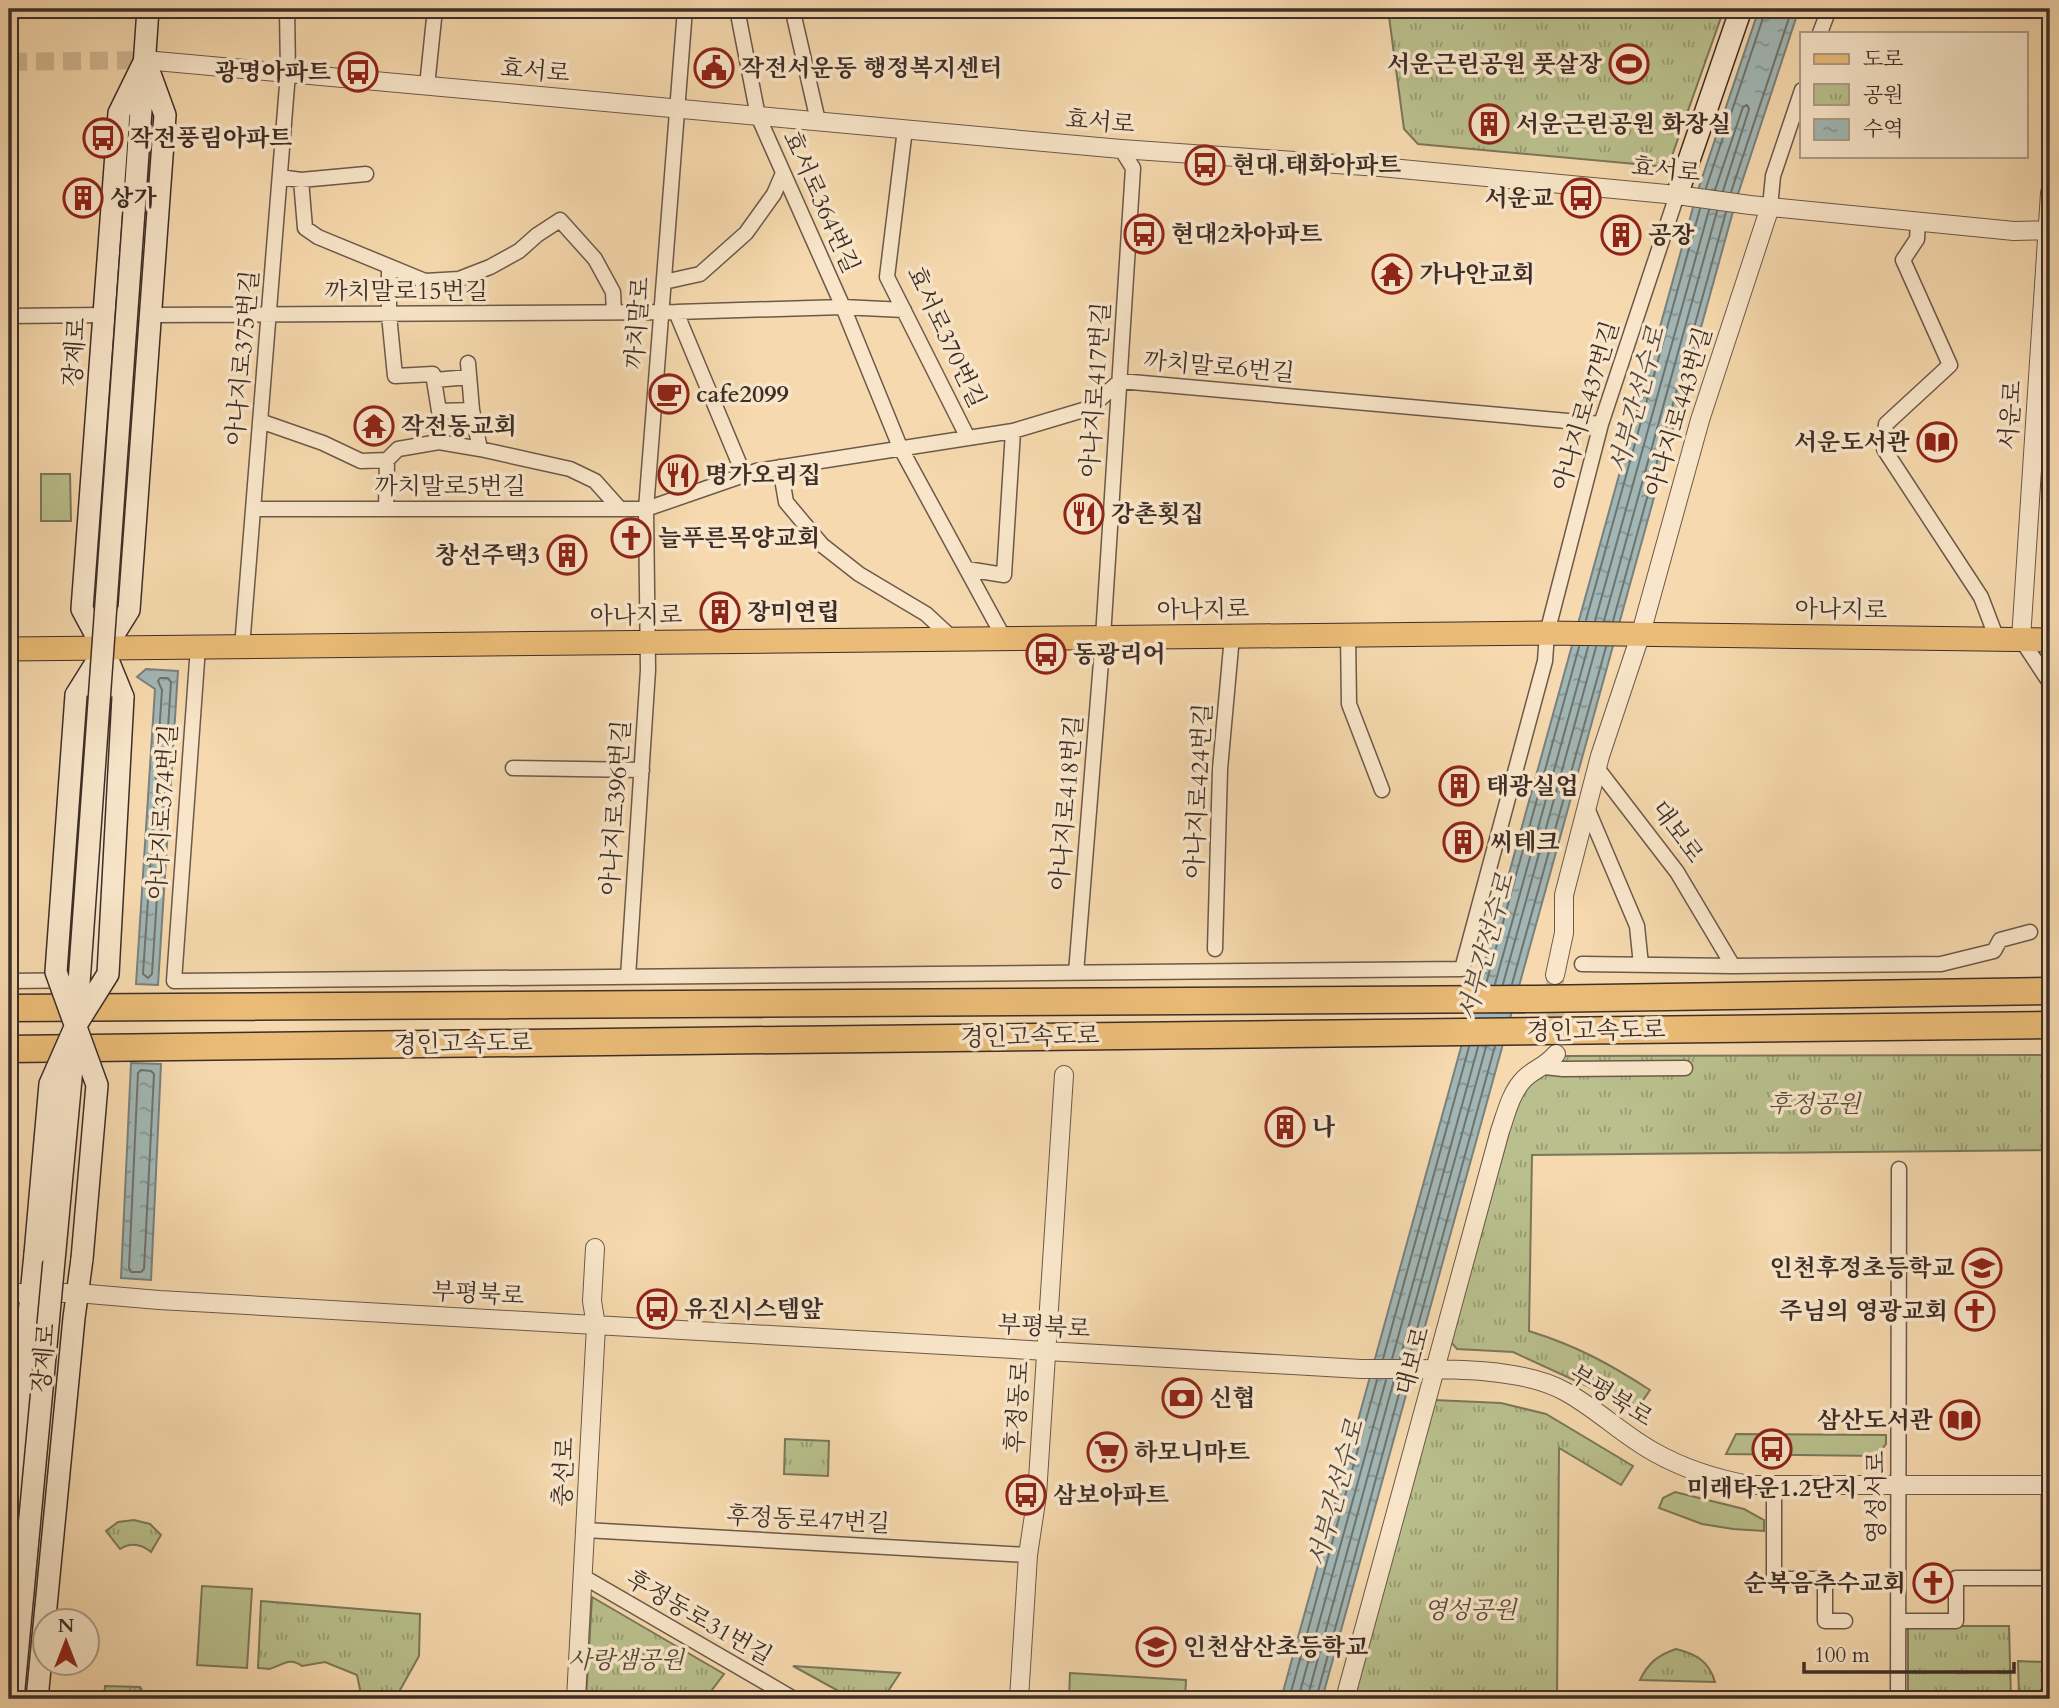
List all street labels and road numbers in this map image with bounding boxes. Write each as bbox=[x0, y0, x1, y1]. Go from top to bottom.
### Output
street label: 효서로 bbox=[499, 52, 571, 90]
street label: 효서로 bbox=[1064, 103, 1136, 141]
street label: 효서로364번길 bbox=[775, 125, 867, 279]
street label: 효서로 bbox=[1630, 150, 1702, 190]
street label: 효서로370번길 bbox=[899, 261, 993, 413]
street label: 아나지로375번길 bbox=[219, 269, 267, 447]
street label: 까치말로15번길 bbox=[324, 275, 488, 308]
street label: 까치말로 bbox=[618, 276, 658, 370]
street label: 아나지로417번길 bbox=[1073, 301, 1119, 479]
street label: 장제로 bbox=[56, 316, 94, 388]
street label: 아나지로437번길 bbox=[1544, 317, 1628, 495]
street label: 아나지로443번길 bbox=[1637, 323, 1721, 501]
street label: 까치말로6번길 bbox=[1142, 344, 1296, 390]
street label: 서운로 bbox=[1992, 379, 2030, 451]
street label: 까치말로5번길 bbox=[374, 470, 526, 503]
street label: 아나지로 bbox=[1156, 593, 1250, 627]
street label: 아나지로 bbox=[1794, 593, 1888, 627]
street label: 아나지로 bbox=[589, 599, 683, 633]
street label: 아나지로424번길 bbox=[1178, 702, 1220, 880]
street label: 아나지로418번길 bbox=[1043, 714, 1091, 892]
street label: 아나지로396번길 bbox=[593, 719, 639, 897]
street label: 아나지로374번길 bbox=[140, 723, 186, 901]
street label: 대보로 bbox=[1643, 794, 1711, 870]
street label: 경인고속도로 bbox=[1526, 1013, 1666, 1049]
street label: 경인고속도로 bbox=[960, 1019, 1100, 1055]
street label: 경인고속도로 bbox=[393, 1026, 533, 1062]
street label: 부평북로 bbox=[431, 1275, 525, 1313]
street label: 부평북로 bbox=[997, 1308, 1091, 1346]
street label: 장제로 bbox=[25, 1322, 63, 1394]
street label: 대보로 bbox=[1388, 1323, 1438, 1399]
street label: 부평북로 bbox=[1563, 1357, 1659, 1435]
street label: 후정동로 bbox=[998, 1360, 1038, 1454]
street label: 충선로 bbox=[546, 1436, 582, 1508]
street label: 영성서로 bbox=[1860, 1451, 1893, 1543]
street label: 후정동로47번길 bbox=[725, 1499, 891, 1541]
street label: 후정동로31번길 bbox=[620, 1563, 778, 1673]

